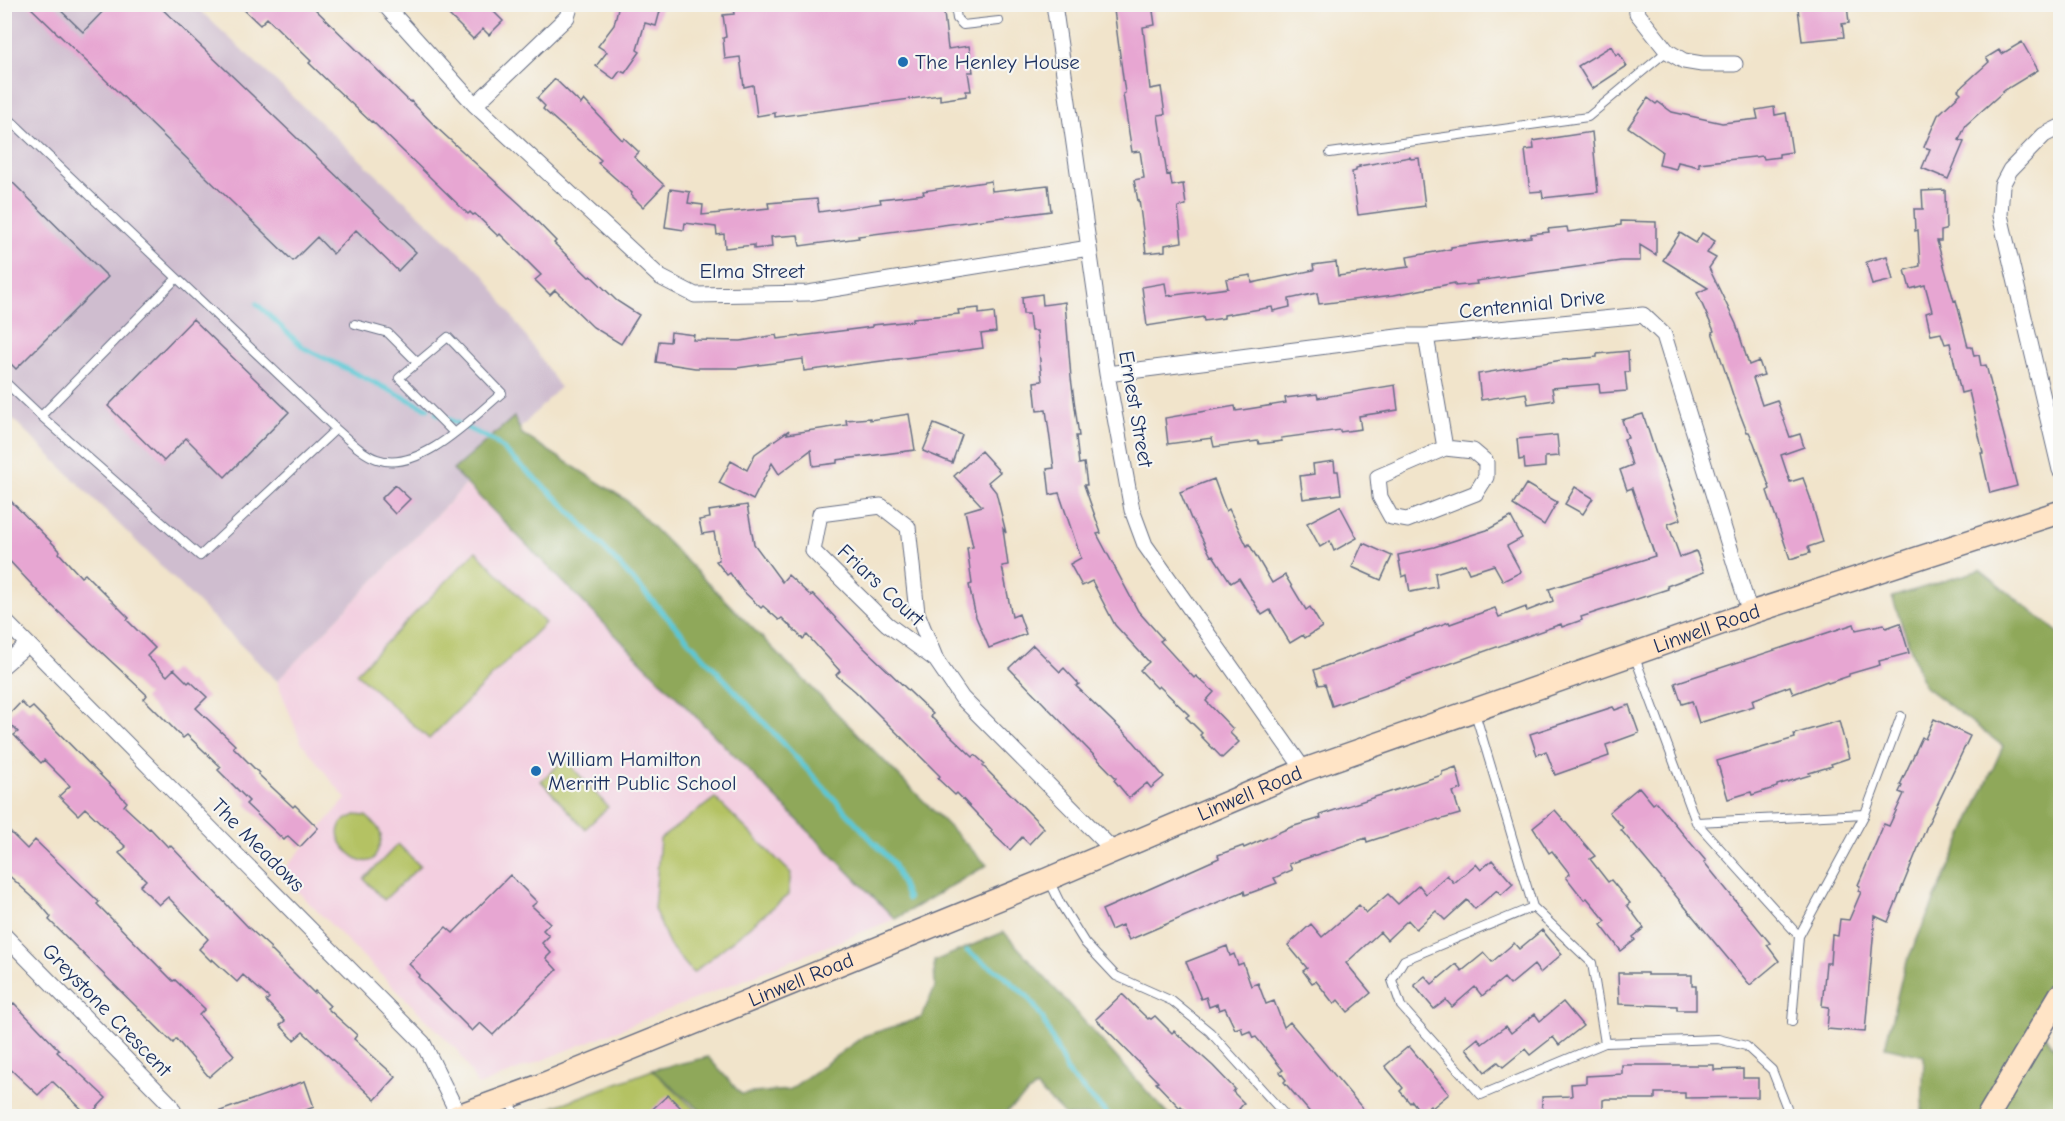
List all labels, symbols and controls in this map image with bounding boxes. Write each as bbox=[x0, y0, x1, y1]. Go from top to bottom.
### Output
place label: The Henley House bbox=[915, 50, 1080, 74]
marker: The Henley House bbox=[896, 55, 910, 69]
street label: Elma Street bbox=[699, 259, 806, 283]
street label: Centennial Drive bbox=[1458, 284, 1606, 324]
street label: Ernest Street bbox=[1114, 349, 1158, 470]
street label: Friars Court bbox=[833, 539, 930, 632]
street label: Linwell Road bbox=[1650, 599, 1763, 658]
place label: William Hamilton Merritt Public School bbox=[548, 747, 737, 795]
street label: Linwell Road bbox=[1194, 760, 1306, 826]
marker: William Hamilton Merritt Public School bbox=[529, 764, 543, 778]
street label: The Meadows bbox=[206, 793, 310, 897]
street label: Greystone Crescent bbox=[37, 939, 177, 1082]
street label: Linwell Road bbox=[745, 947, 857, 1012]

